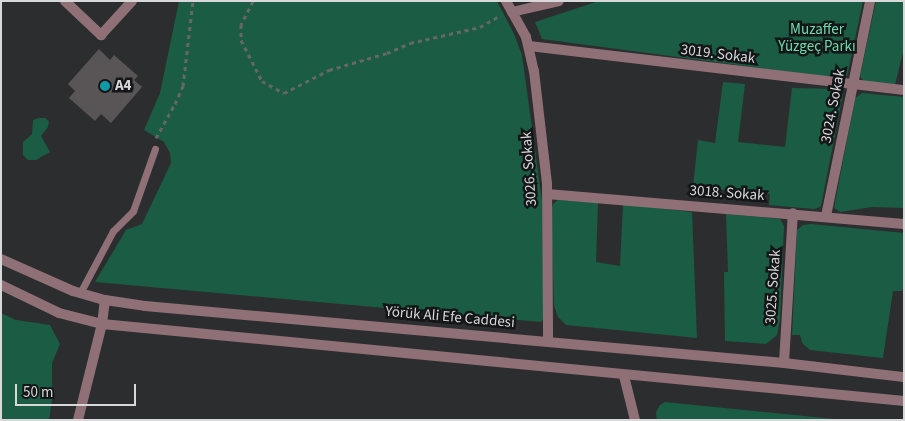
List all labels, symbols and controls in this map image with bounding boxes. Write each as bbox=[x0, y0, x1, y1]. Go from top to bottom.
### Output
park label: Muzaffer Yüzgeç Parkı bbox=[778, 20, 856, 55]
street label: 3019. Sokak bbox=[680, 40, 756, 68]
street label: 3024. Sokak bbox=[817, 67, 849, 145]
place label: A4 bbox=[115, 77, 132, 95]
marker: A4 bbox=[99, 80, 111, 92]
street label: 3026. Sokak bbox=[517, 131, 541, 207]
street label: 3018. Sokak bbox=[689, 181, 765, 205]
street label: 3025. Sokak bbox=[761, 249, 785, 325]
street label: Yörük Ali Efe Caddesi bbox=[385, 302, 515, 332]
scale bar bbox=[18, 374, 139, 406]
text: 50 m bbox=[23, 382, 53, 403]

